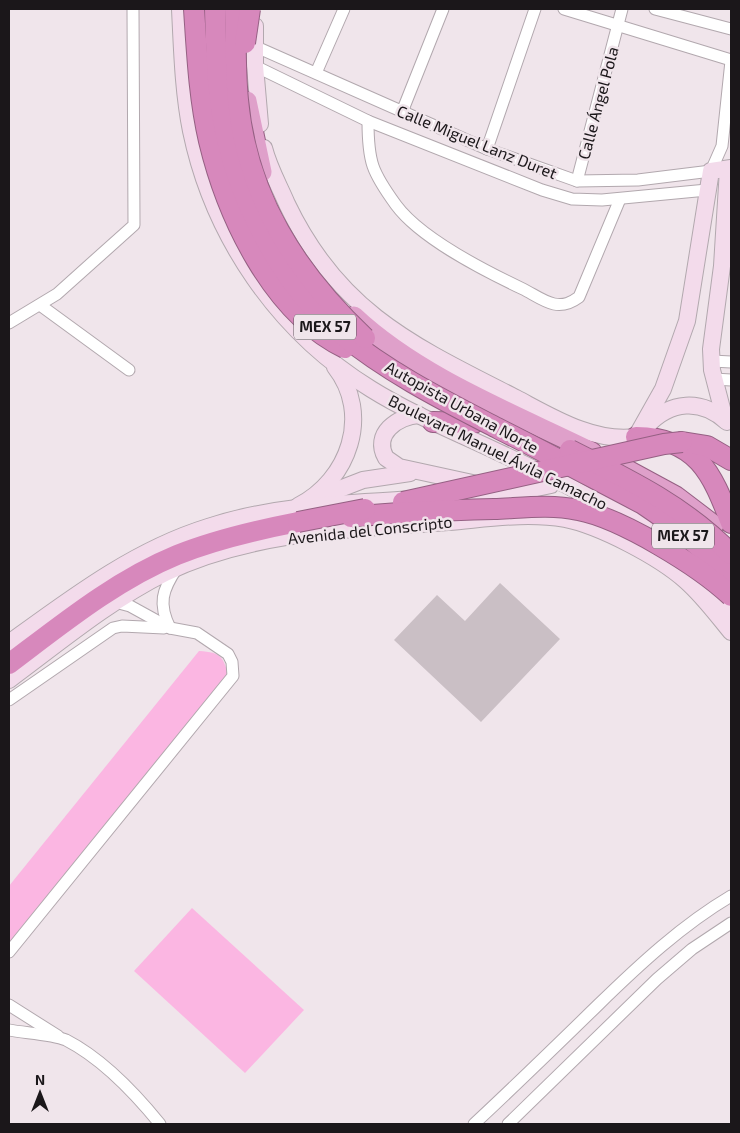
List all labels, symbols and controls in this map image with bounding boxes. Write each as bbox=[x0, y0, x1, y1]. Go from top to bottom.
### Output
street label: Calle Ángel Pola bbox=[573, 44, 622, 161]
street label: Calle Miguel Lanz Duret bbox=[394, 101, 560, 182]
road number: MEX 57 bbox=[294, 314, 356, 340]
street label: Autopista Urbana Norte bbox=[382, 357, 542, 457]
street label: Boulevard Manuel Ávila Camacho bbox=[386, 390, 611, 513]
street label: Avenida del Conscripto bbox=[287, 511, 453, 548]
road number: MEX 57 bbox=[652, 524, 714, 548]
north arrow bbox=[15, 1068, 65, 1118]
text: N bbox=[35, 1071, 45, 1088]

